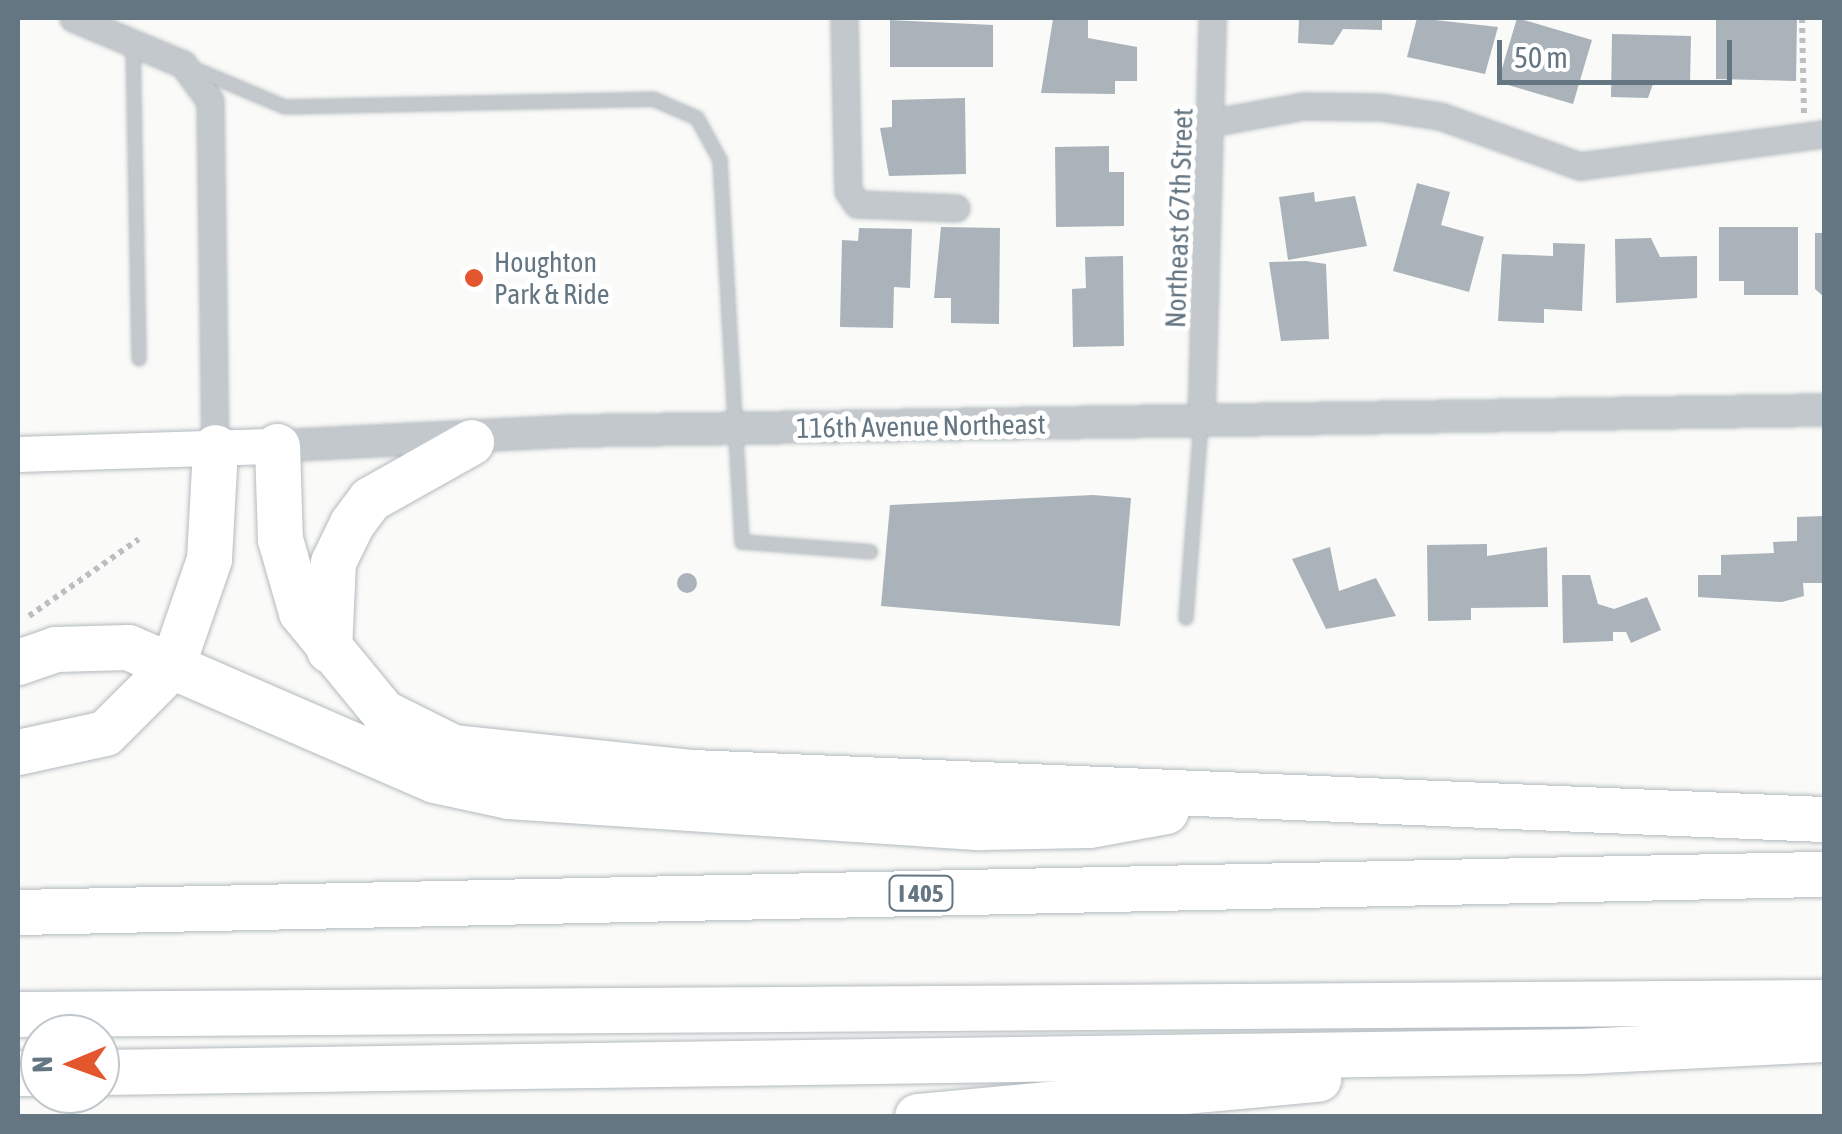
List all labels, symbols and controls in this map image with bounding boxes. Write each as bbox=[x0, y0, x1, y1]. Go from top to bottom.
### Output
scale bar bbox=[1502, 20, 1737, 82]
text: 50 m bbox=[1514, 40, 1568, 74]
street label: Northeast 67th Street bbox=[1158, 107, 1200, 329]
place label: Houghton Park & Ride bbox=[494, 245, 609, 311]
marker: Houghton Park & Ride bbox=[463, 267, 485, 289]
street label: 116th Avenue Northeast bbox=[796, 407, 1046, 445]
road number: I 405 bbox=[886, 873, 956, 913]
north arrow bbox=[20, 1014, 120, 1114]
text: N bbox=[26, 1056, 58, 1073]

